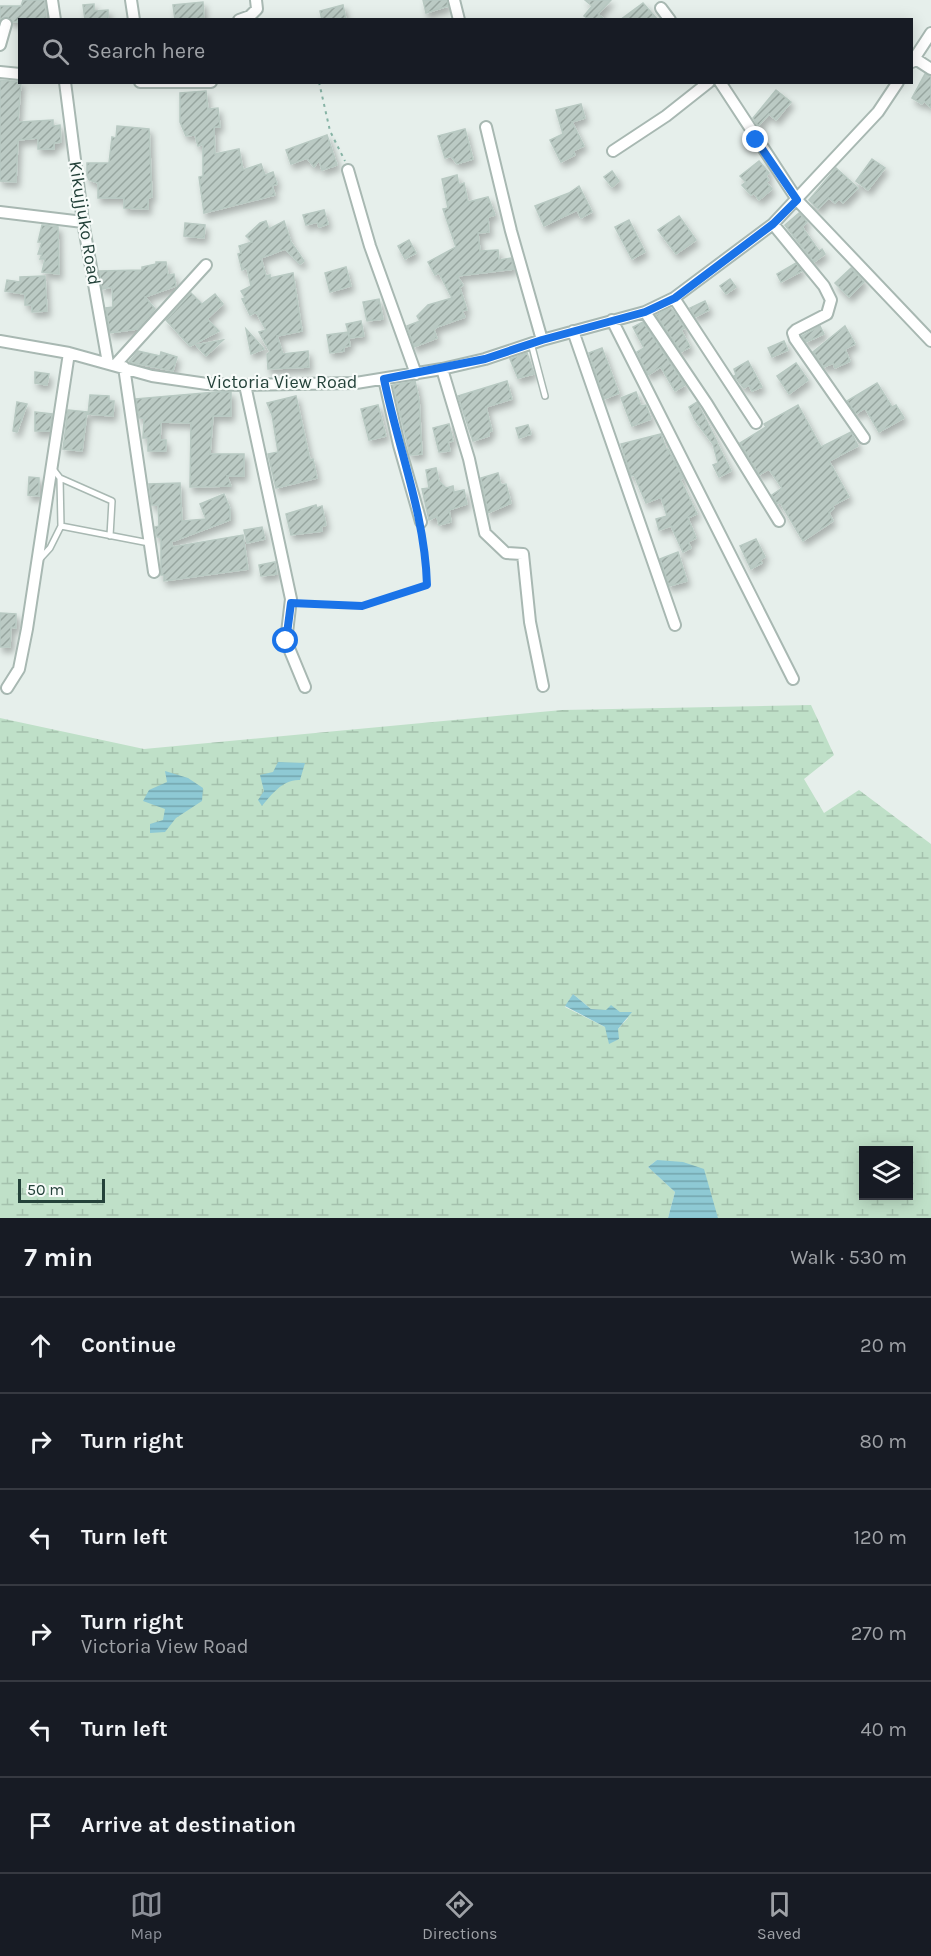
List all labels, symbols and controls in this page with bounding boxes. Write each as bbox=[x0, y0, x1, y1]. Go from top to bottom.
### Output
search box bbox=[18, 18, 913, 84]
icon: search bbox=[39, 35, 72, 68]
text: Search here bbox=[87, 38, 205, 64]
route end bbox=[742, 126, 768, 152]
street label: Kikujjuko Road bbox=[64, 159, 106, 287]
street label: Victoria View Road bbox=[207, 371, 357, 393]
route start bbox=[272, 627, 298, 653]
map controls bbox=[859, 1146, 913, 1200]
button: layers bbox=[859, 1146, 913, 1200]
scale bar bbox=[18, 1176, 105, 1204]
text: 50 m bbox=[27, 1180, 64, 1199]
text: 7 min bbox=[24, 1242, 93, 1273]
text: Walk · 530 m bbox=[790, 1246, 907, 1269]
icon: ahead bbox=[24, 1329, 57, 1362]
text: Continue bbox=[81, 1332, 176, 1358]
text: 20 m bbox=[860, 1334, 907, 1357]
icon: right bbox=[24, 1425, 57, 1458]
text: Turn right bbox=[81, 1428, 184, 1454]
text: 80 m bbox=[859, 1430, 907, 1453]
icon: left bbox=[24, 1521, 57, 1554]
text: Turn left bbox=[81, 1524, 168, 1550]
text: 120 m bbox=[853, 1526, 907, 1549]
text: Turn right bbox=[81, 1609, 184, 1635]
icon: right bbox=[24, 1617, 57, 1650]
text: 270 m bbox=[851, 1622, 907, 1645]
text: Victoria View Road bbox=[81, 1635, 249, 1658]
icon: left bbox=[24, 1713, 57, 1746]
text: Turn left bbox=[81, 1716, 168, 1742]
text: 40 m bbox=[861, 1718, 907, 1741]
icon: arrive bbox=[24, 1809, 57, 1842]
text: Arrive at destination bbox=[81, 1812, 296, 1838]
tab: Map bbox=[130, 1888, 163, 1943]
tab: Directions bbox=[422, 1888, 497, 1943]
tab: Saved bbox=[757, 1888, 801, 1943]

